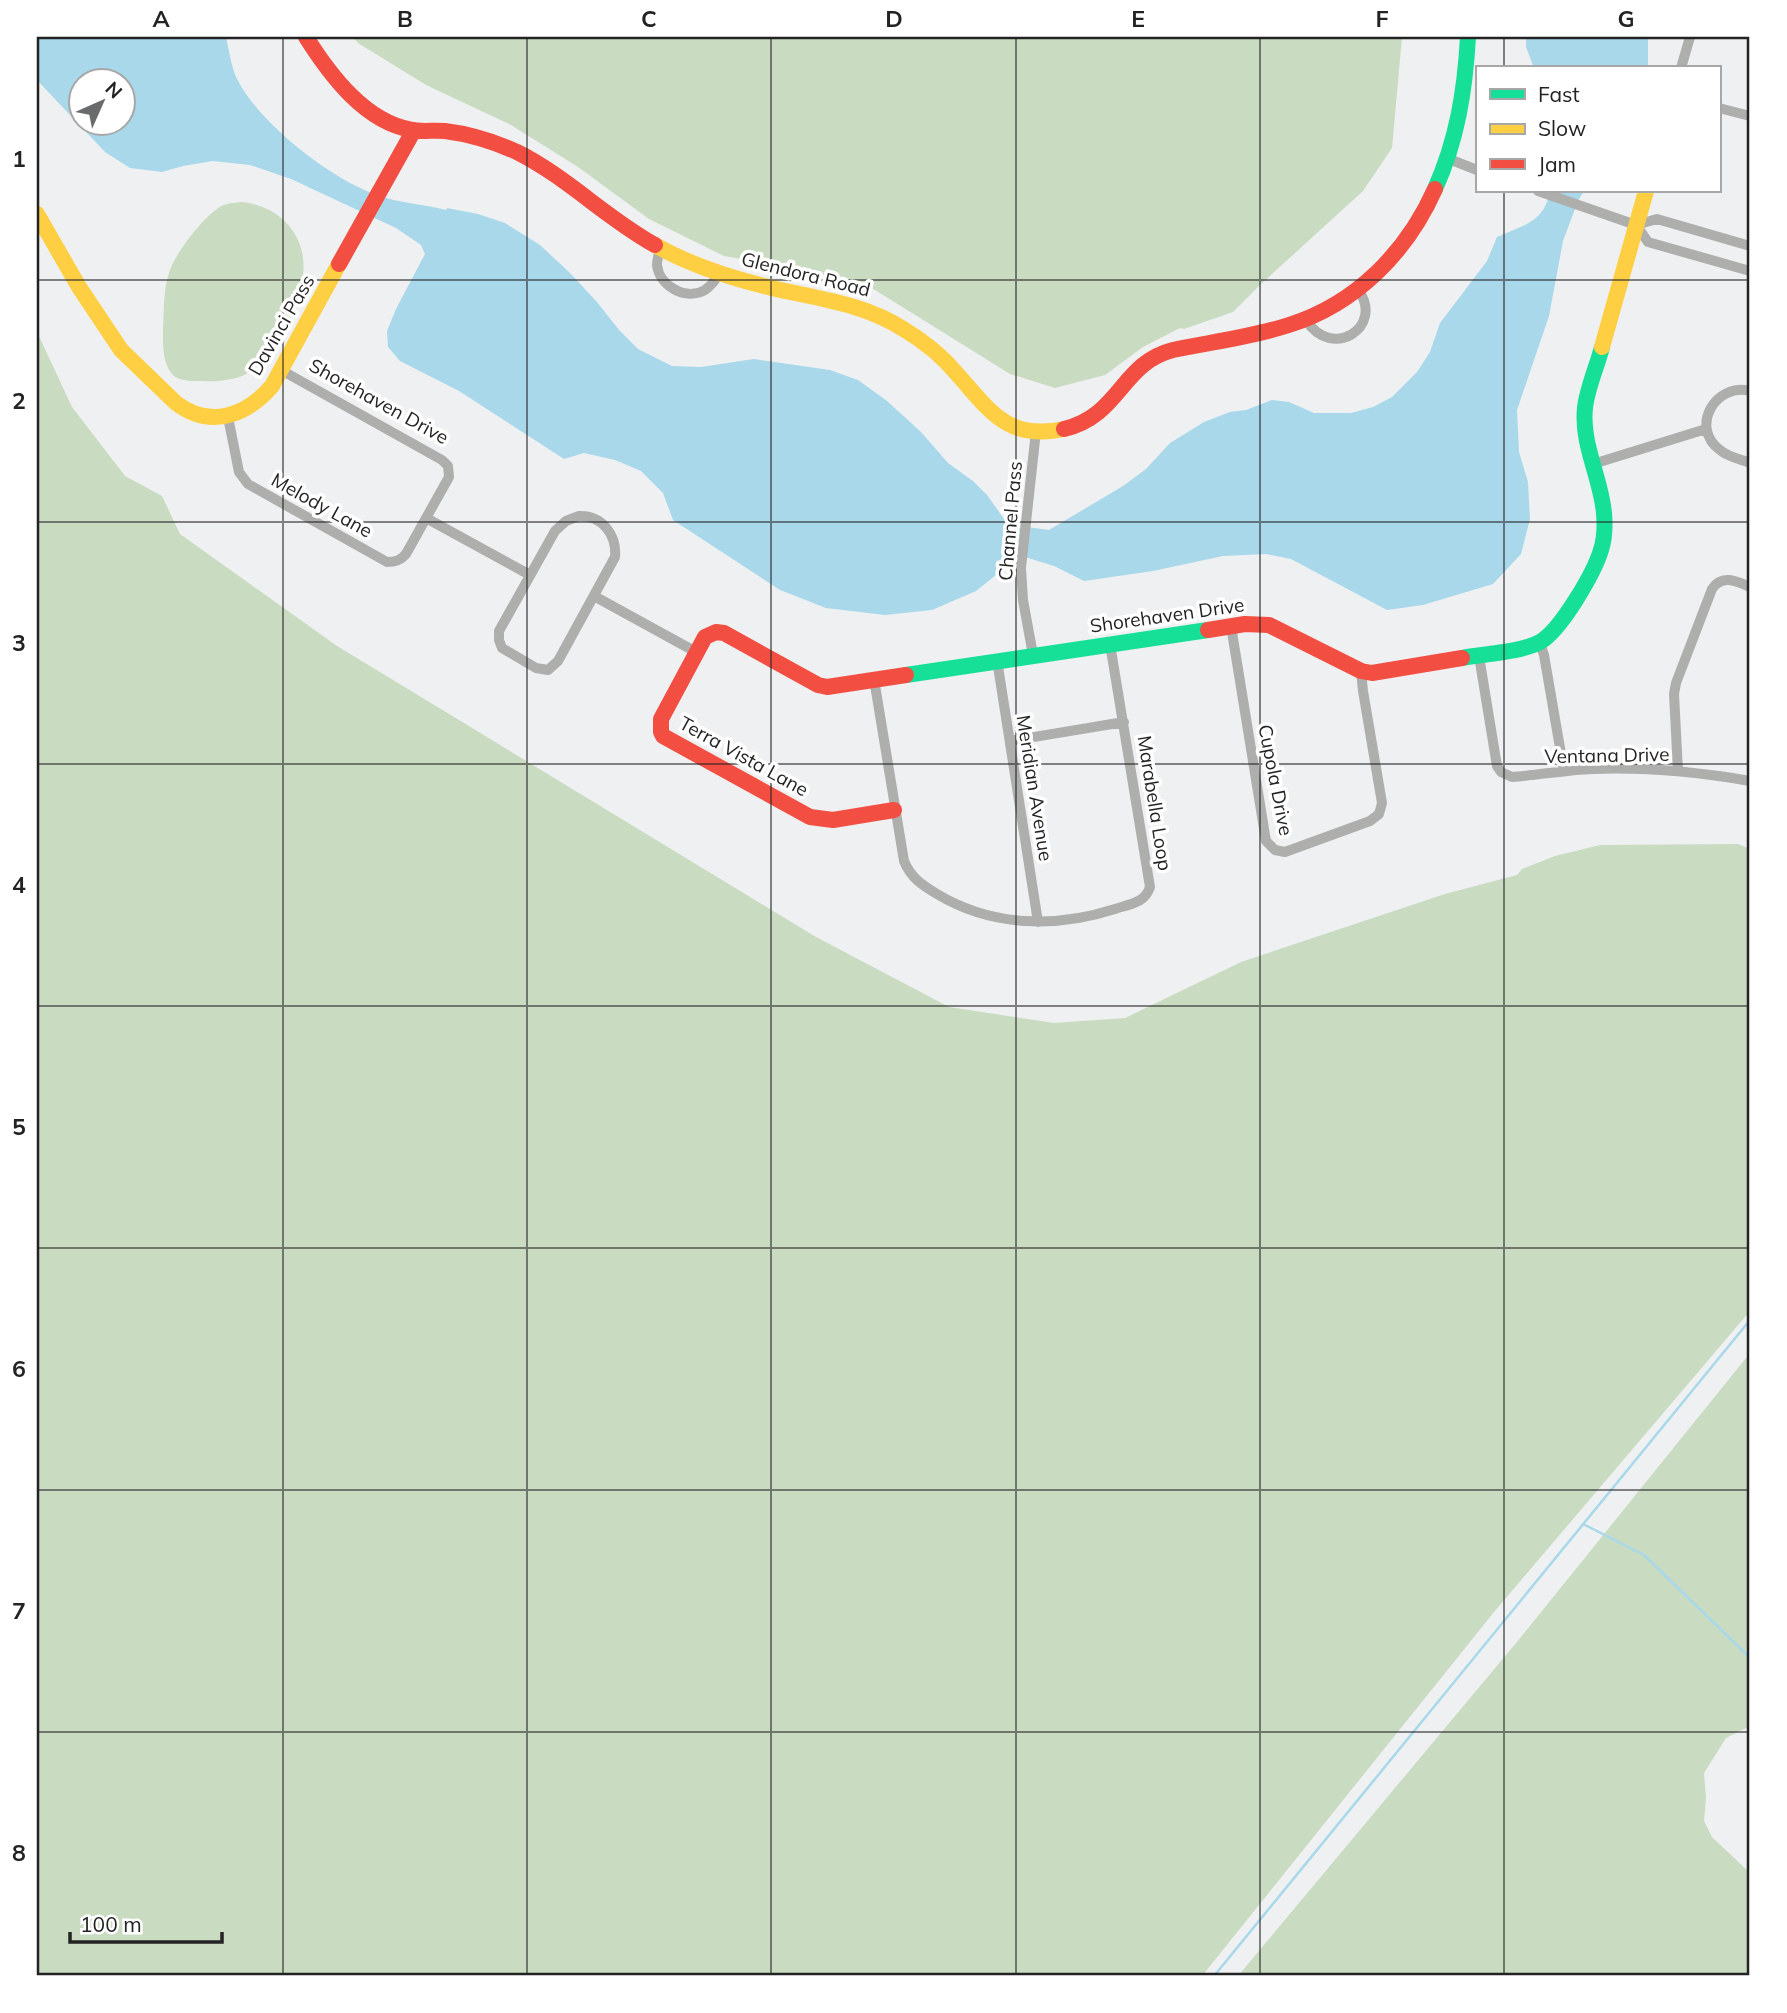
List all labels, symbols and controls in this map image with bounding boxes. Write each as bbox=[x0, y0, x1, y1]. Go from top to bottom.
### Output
text: A bbox=[152, 4, 170, 33]
text: B bbox=[397, 4, 413, 33]
text: C bbox=[641, 4, 657, 33]
text: D bbox=[885, 4, 903, 33]
text: E bbox=[1131, 4, 1145, 33]
text: F bbox=[1375, 4, 1389, 33]
text: G bbox=[1617, 4, 1635, 33]
north arrow bbox=[66, 66, 136, 136]
legend bbox=[1476, 66, 1720, 192]
text: N bbox=[100, 76, 128, 104]
text: Fast bbox=[1538, 81, 1580, 107]
text: Slow bbox=[1538, 115, 1586, 141]
text: 1 bbox=[12, 144, 26, 173]
text: Jam bbox=[1538, 151, 1576, 177]
street label: Glendora Road bbox=[739, 246, 873, 302]
street label: Davinci Pass bbox=[243, 270, 319, 380]
street label: Shorehaven Drive bbox=[305, 353, 453, 449]
text: 2 bbox=[12, 386, 26, 415]
street label: Channel Pass bbox=[993, 460, 1027, 582]
street label: Melody Lane bbox=[267, 467, 377, 543]
street label: Shorehaven Drive bbox=[1088, 592, 1246, 638]
text: 3 bbox=[12, 628, 26, 657]
street label: Terra Vista Lane bbox=[675, 711, 813, 801]
street label: Meridian Avenue bbox=[1012, 713, 1058, 863]
street label: Cupola Drive bbox=[1253, 722, 1299, 838]
street label: Marabella Loop bbox=[1132, 734, 1178, 872]
street label: Ventana Drive bbox=[1544, 742, 1670, 768]
text: 4 bbox=[12, 870, 26, 899]
text: 5 bbox=[12, 1112, 26, 1141]
text: 6 bbox=[12, 1354, 26, 1383]
text: 7 bbox=[12, 1596, 26, 1625]
text: 8 bbox=[12, 1838, 26, 1867]
scale bar bbox=[70, 1901, 222, 1945]
text: 100 m bbox=[80, 1911, 142, 1937]

